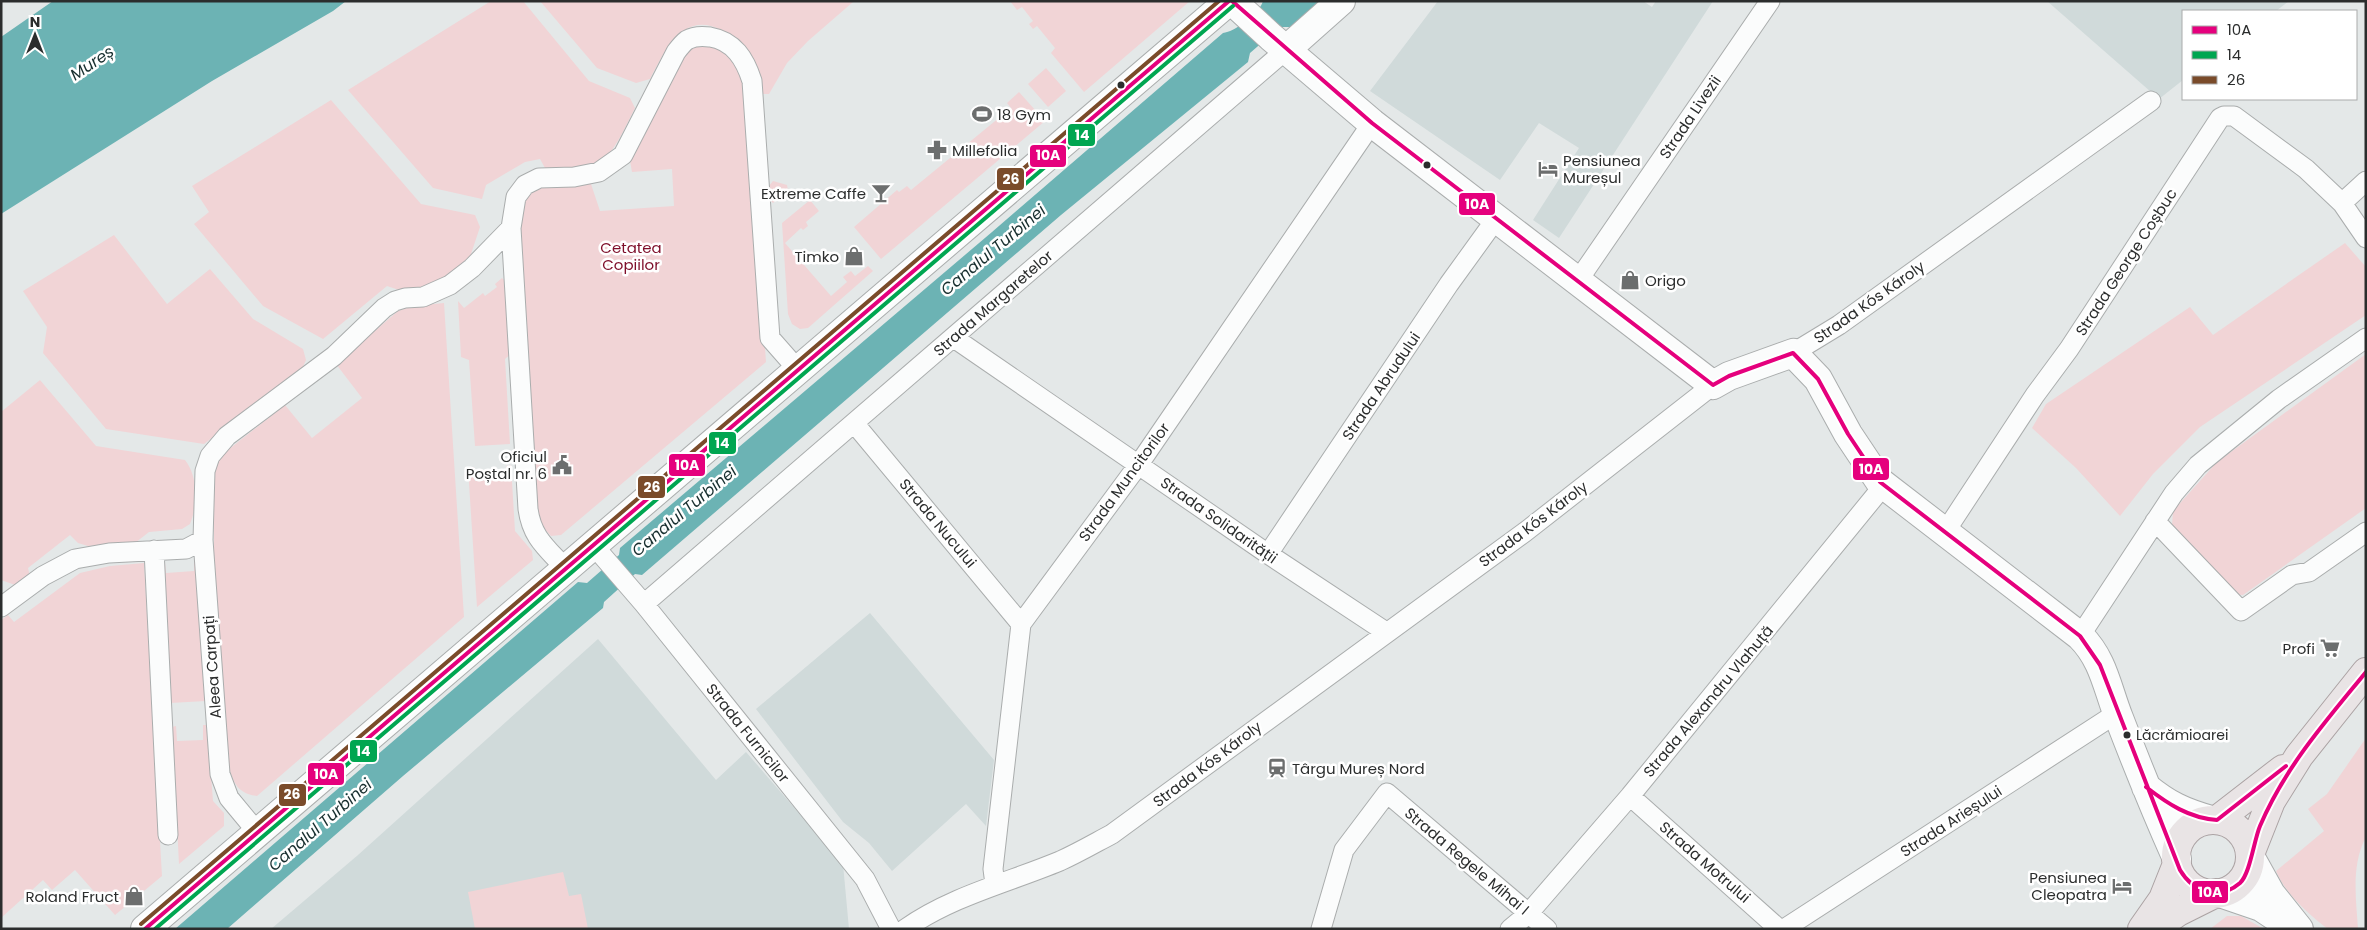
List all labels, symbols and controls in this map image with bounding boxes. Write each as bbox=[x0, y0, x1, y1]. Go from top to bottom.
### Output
north arrow bbox=[10, 10, 60, 60]
legend bbox=[2182, 10, 2357, 100]
text: N bbox=[30, 12, 40, 32]
text: 10A bbox=[2227, 19, 2251, 40]
water label: Mureș bbox=[66, 40, 118, 86]
text: 14 bbox=[2227, 44, 2241, 65]
text: 26 bbox=[2227, 69, 2245, 90]
street label: Strada Livezii bbox=[1654, 71, 1726, 163]
unlabelled marker bbox=[1116, 80, 1126, 90]
sports icon: 18 Gym bbox=[971, 103, 993, 125]
place label: 18 Gym bbox=[997, 104, 1051, 125]
line badge: 14 bbox=[1067, 123, 1096, 147]
text: 14 bbox=[1075, 125, 1089, 145]
pharmacy icon: Millefolia bbox=[926, 139, 948, 161]
place label: Millefolia bbox=[952, 140, 1017, 161]
line badge: 10A bbox=[1029, 144, 1067, 168]
text: 10A bbox=[1036, 145, 1061, 165]
place label: Pensiunea Mureșul bbox=[1563, 150, 1641, 188]
hotel icon: Pensiunea Mureșul bbox=[1537, 158, 1559, 180]
unlabelled marker bbox=[1422, 160, 1432, 170]
line badge: 26 bbox=[996, 167, 1025, 191]
text: 26 bbox=[1003, 169, 1020, 189]
bar icon: Extreme Caffe bbox=[870, 182, 892, 204]
place label: Extreme Caffe bbox=[761, 183, 866, 204]
street label: Strada George Coșbuc bbox=[2070, 184, 2182, 340]
line badge: 10A bbox=[1458, 192, 1496, 216]
text: 10A bbox=[1465, 194, 1490, 214]
water label: Canalul Turbinei bbox=[935, 198, 1051, 301]
park label: Cetatea Copiilor bbox=[600, 237, 662, 275]
shop icon: Timko bbox=[843, 245, 865, 267]
street label: Strada Margaretelor bbox=[929, 245, 1057, 361]
place label: Timko bbox=[794, 246, 839, 267]
street label: Strada Kós Károly bbox=[1809, 255, 1929, 348]
shop icon: Origo bbox=[1619, 269, 1641, 291]
place label: Origo bbox=[1645, 270, 1686, 291]
street label: Strada Abrudului bbox=[1337, 328, 1425, 444]
street label: Strada Muncitorilor bbox=[1074, 418, 1175, 546]
line badge: 14 bbox=[708, 431, 737, 455]
text: 14 bbox=[715, 433, 729, 453]
place label: Oficiul Poștal nr. 6 bbox=[466, 446, 547, 484]
line badge: 10A bbox=[668, 453, 706, 477]
public building icon: Oficiul Poștal nr. 6 bbox=[551, 454, 573, 476]
text: 10A bbox=[675, 455, 700, 475]
line badge: 10A bbox=[1852, 457, 1890, 481]
water label: Canalul Turbinei bbox=[626, 459, 742, 562]
text: 10A bbox=[1859, 459, 1884, 479]
street label: Strada Solidarității bbox=[1156, 472, 1282, 568]
street label: Strada Nucului bbox=[895, 474, 981, 572]
line badge: 26 bbox=[637, 475, 666, 499]
street label: Strada Kós Károly bbox=[1474, 476, 1592, 572]
text: 26 bbox=[644, 477, 661, 497]
street label: Aleea Carpați bbox=[198, 615, 226, 719]
street label: Strada Alexandru Vlahuță bbox=[1638, 621, 1778, 781]
supermarket icon: Profi bbox=[2319, 637, 2341, 659]
place label: Profi bbox=[2282, 638, 2315, 659]
street label: Strada Furnicilor bbox=[701, 679, 795, 787]
street label: Strada Kós Károly bbox=[1148, 716, 1266, 812]
place label: Lăcrămioarei bbox=[2136, 725, 2228, 745]
marker: Lăcrămioarei bbox=[2122, 730, 2132, 740]
line badge: 14 bbox=[349, 739, 378, 763]
text: 14 bbox=[356, 741, 370, 761]
station icon: Târgu Mureș Nord bbox=[1266, 757, 1288, 779]
place label: Târgu Mureș Nord bbox=[1292, 758, 1425, 779]
line badge: 10A bbox=[307, 762, 345, 786]
text: 10A bbox=[314, 764, 339, 784]
water label: Canalul Turbinei bbox=[263, 773, 378, 877]
street label: Strada Arieșului bbox=[1896, 780, 2006, 862]
line badge: 26 bbox=[278, 783, 307, 807]
text: 26 bbox=[284, 784, 301, 804]
street label: Strada Regele Mihai I bbox=[1400, 803, 1534, 919]
street label: Strada Motrului bbox=[1655, 817, 1755, 907]
place label: Pensiunea Cleopatra bbox=[2029, 867, 2107, 905]
hotel icon: Pensiunea Cleopatra bbox=[2111, 875, 2133, 897]
line badge: 10A bbox=[2191, 880, 2229, 904]
text: 10A bbox=[2198, 882, 2223, 902]
shop icon: Roland Fruct bbox=[123, 885, 145, 907]
place label: Roland Fruct bbox=[25, 886, 119, 907]

